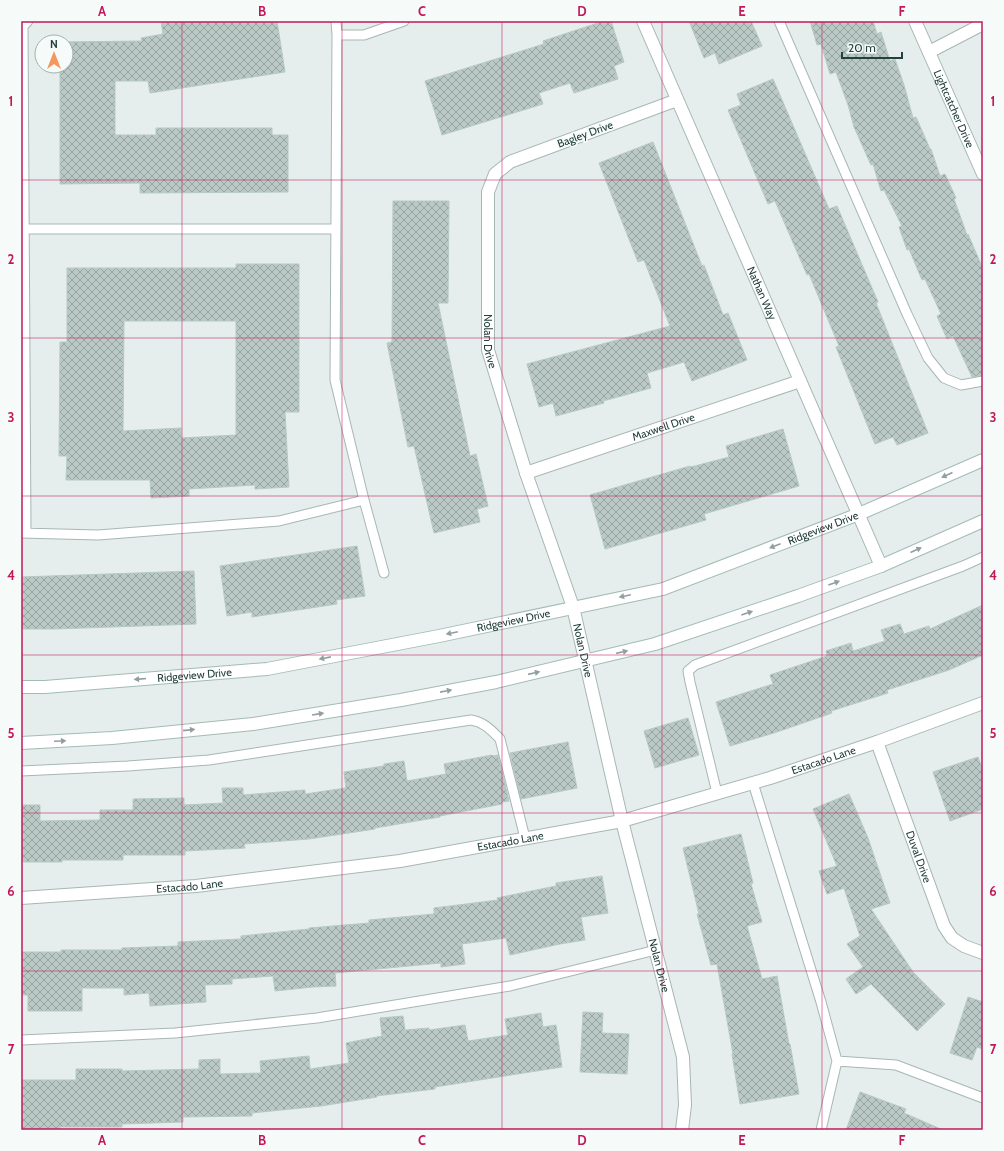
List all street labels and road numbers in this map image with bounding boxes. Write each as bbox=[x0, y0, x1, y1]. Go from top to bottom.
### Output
street label: Lightcatcher Drive bbox=[931, 67, 978, 150]
street label: Bagley Drive bbox=[555, 117, 615, 151]
street label: Nathan Way bbox=[744, 264, 780, 323]
street label: Nolan Drive bbox=[481, 314, 500, 370]
street label: Maxwell Drive bbox=[630, 410, 697, 444]
street label: Ridgeview Drive bbox=[786, 508, 861, 548]
street label: Ridgeview Drive bbox=[476, 606, 552, 635]
street label: Nolan Drive bbox=[570, 622, 596, 679]
street label: Ridgeview Drive bbox=[157, 665, 233, 685]
street label: Estacado Lane bbox=[789, 743, 858, 777]
street label: Estacado Lane bbox=[476, 828, 545, 854]
street label: Duval Drive bbox=[903, 829, 935, 885]
street label: Estacado Lane bbox=[156, 876, 224, 896]
street label: Nolan Drive bbox=[646, 937, 673, 994]

